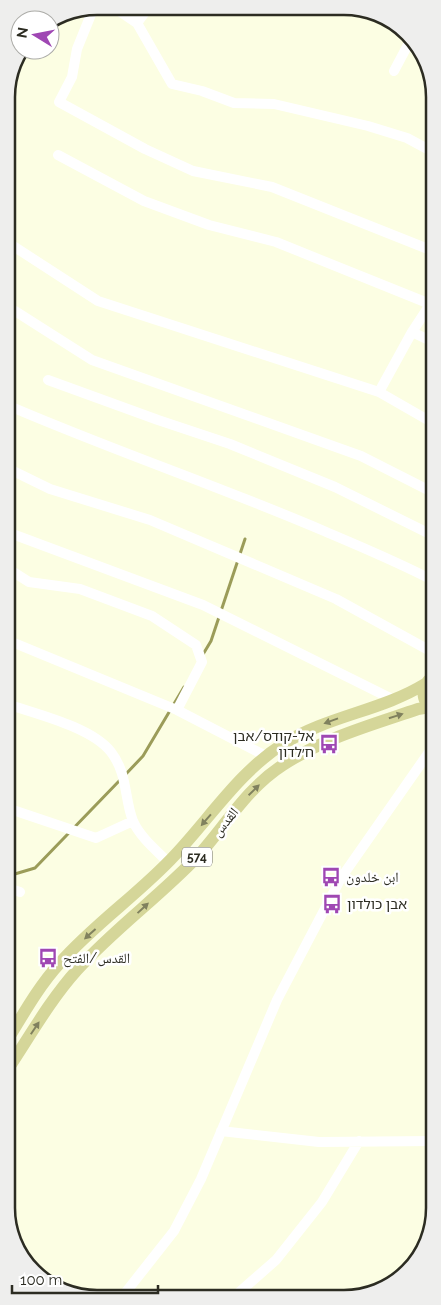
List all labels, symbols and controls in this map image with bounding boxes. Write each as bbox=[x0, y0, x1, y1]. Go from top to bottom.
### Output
north arrow bbox=[10, 10, 60, 60]
text: N bbox=[13, 26, 31, 39]
one-way arrow bbox=[389, 712, 404, 720]
one-way arrow bbox=[324, 718, 339, 725]
place label: אל-קודס/אבן ח׳לדון bbox=[233, 728, 314, 760]
bus stop icon: אל-קודס/אבן ח׳לדון bbox=[318, 733, 340, 755]
one-way arrow bbox=[247, 784, 259, 796]
street label: القدس bbox=[209, 804, 242, 840]
one-way arrow bbox=[200, 813, 211, 826]
road number: 574 bbox=[182, 848, 212, 866]
bus stop icon: ابن خلدون bbox=[320, 866, 342, 888]
place label: ابن خلدون bbox=[346, 869, 399, 886]
bus stop icon: אבן כולדון bbox=[321, 893, 343, 915]
place label: אבן כולדון bbox=[347, 896, 407, 912]
one-way arrow bbox=[136, 902, 148, 914]
one-way arrow bbox=[85, 928, 97, 940]
bus stop icon: القدس/الفتح bbox=[37, 947, 59, 969]
place label: القدس/الفتح bbox=[63, 950, 130, 968]
one-way arrow bbox=[30, 1022, 40, 1035]
scale bar bbox=[12, 1262, 159, 1294]
text: 100 m bbox=[20, 1271, 62, 1289]

